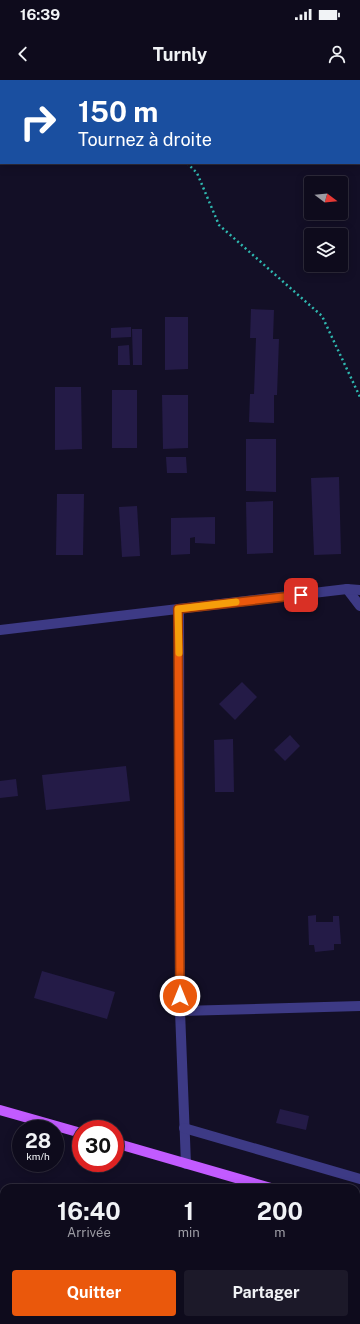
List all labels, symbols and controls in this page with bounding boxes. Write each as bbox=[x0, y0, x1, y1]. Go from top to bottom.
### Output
text: 16:39 bbox=[20, 6, 60, 23]
icon: back bbox=[12, 43, 34, 65]
icon: person bbox=[326, 43, 348, 65]
text: Turnly bbox=[153, 44, 207, 65]
text: 150 m bbox=[78, 95, 158, 128]
icon: right bbox=[12, 96, 64, 148]
text: Tournez à droite bbox=[78, 129, 212, 150]
north arrow bbox=[304, 176, 348, 220]
map controls bbox=[304, 176, 348, 272]
button: layers bbox=[304, 228, 348, 272]
pin bbox=[284, 578, 318, 612]
icon: arrive bbox=[290, 584, 312, 606]
position arrow bbox=[159, 975, 201, 1017]
speed limit sign: 30 bbox=[72, 1120, 124, 1172]
text: 28 bbox=[25, 1129, 51, 1153]
text: km/h bbox=[26, 1150, 50, 1162]
text: 16:40 bbox=[57, 1197, 121, 1225]
text: 1 bbox=[184, 1197, 194, 1225]
text: 200 bbox=[257, 1197, 303, 1225]
text: Arrivée bbox=[67, 1225, 111, 1240]
text: min bbox=[178, 1225, 200, 1240]
text: m bbox=[274, 1225, 286, 1240]
button: Quitter bbox=[12, 1270, 176, 1316]
button: Partager bbox=[184, 1270, 348, 1316]

